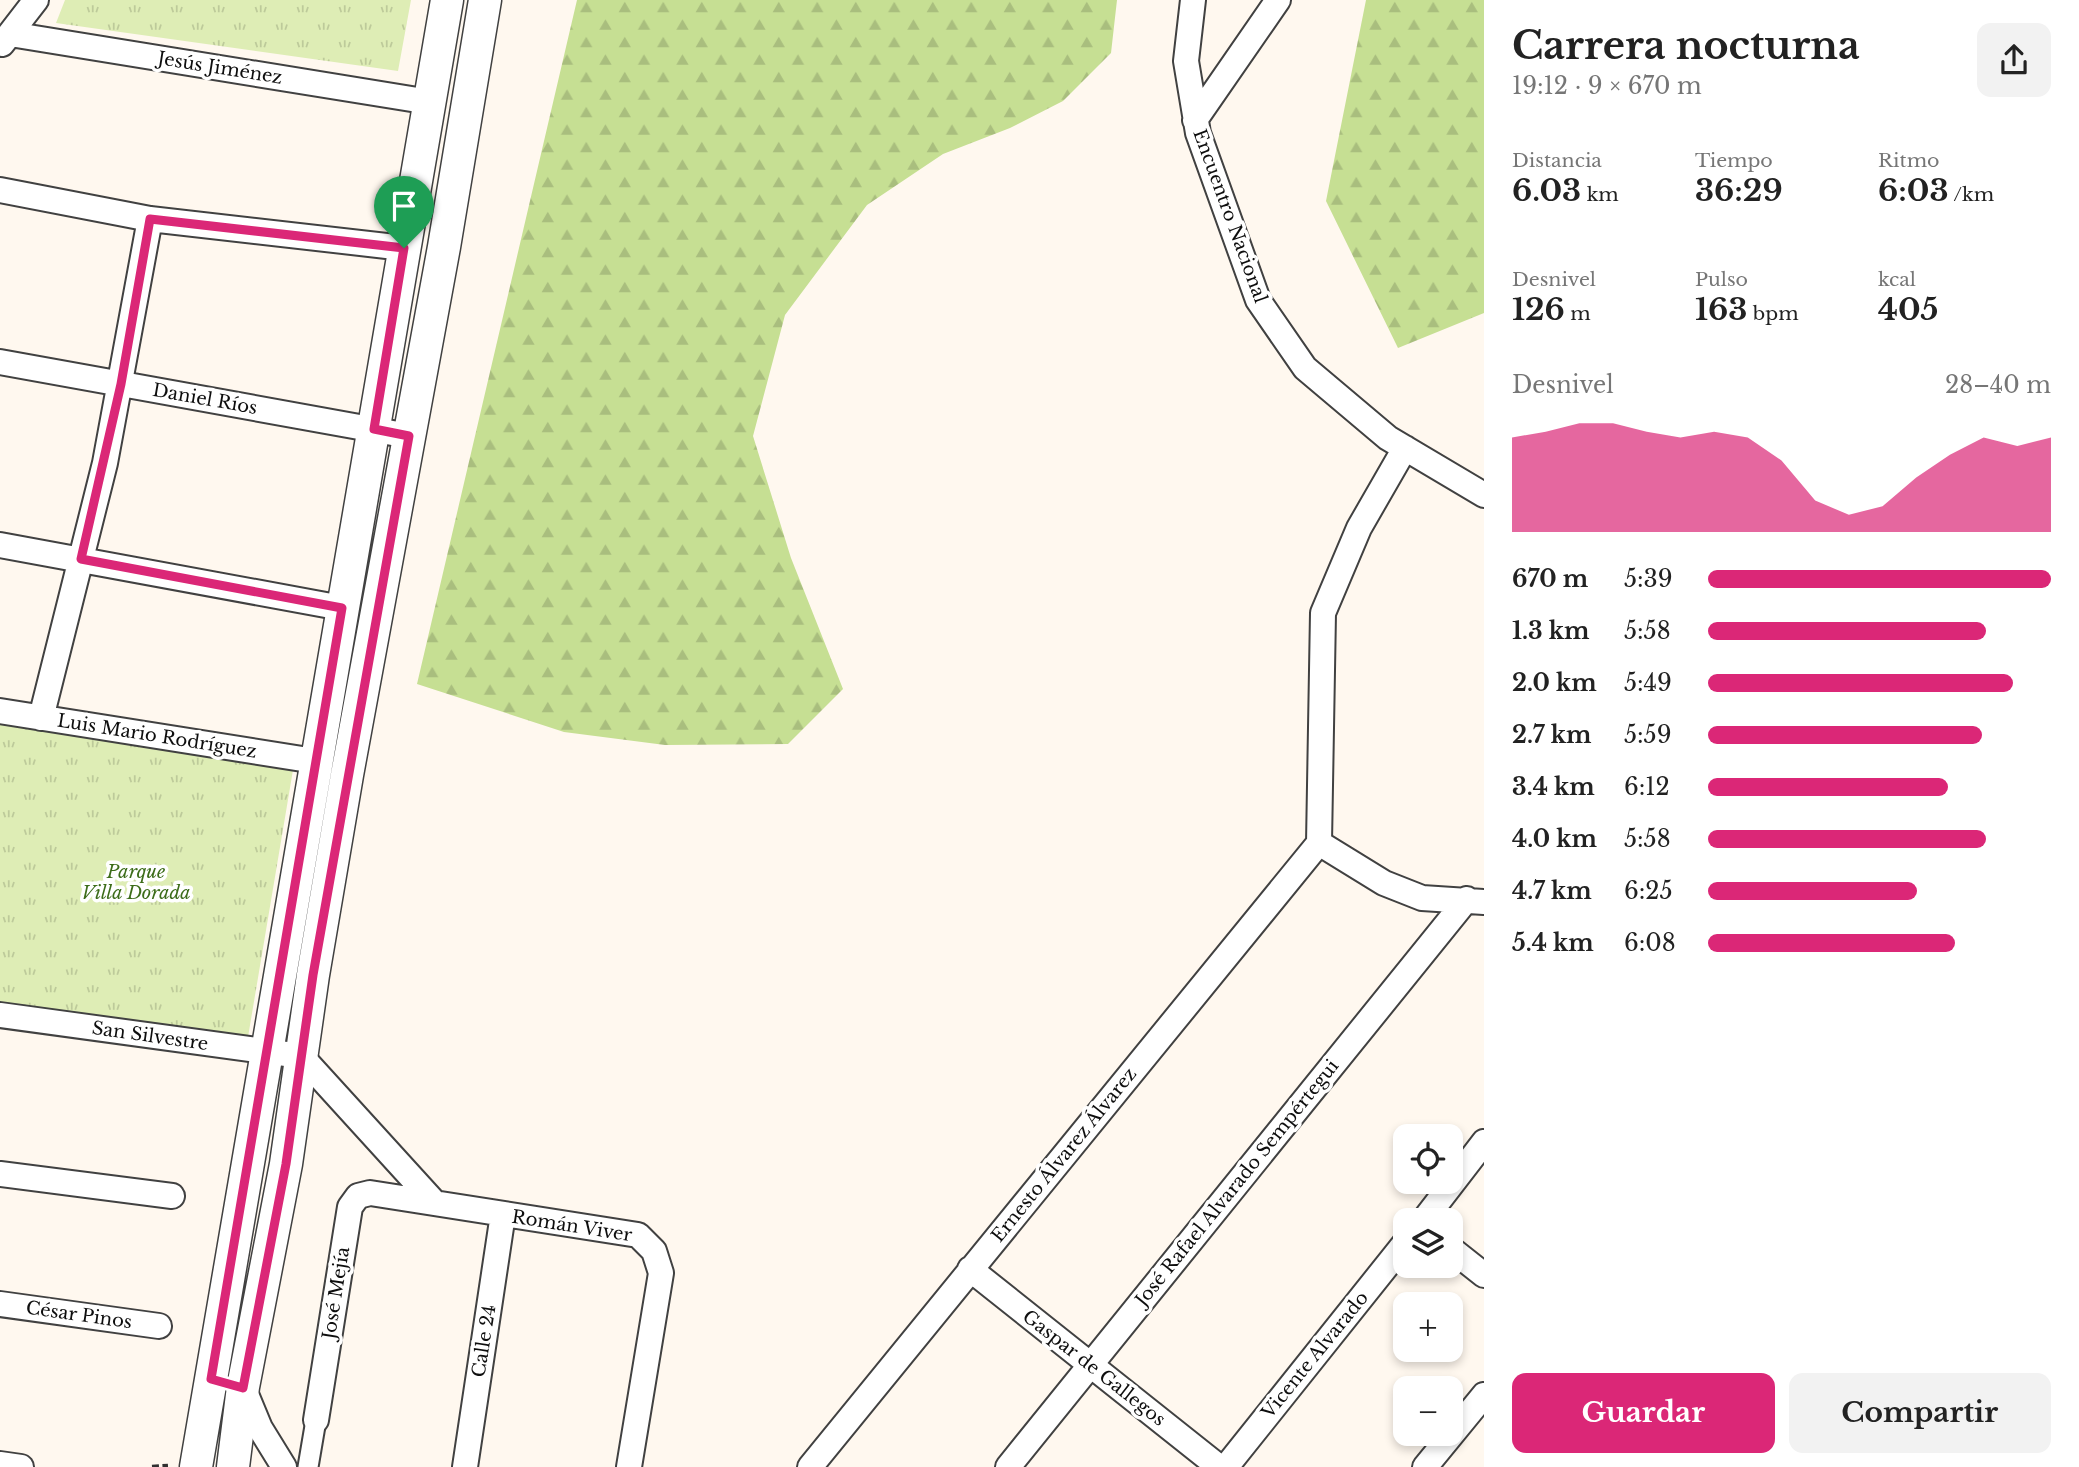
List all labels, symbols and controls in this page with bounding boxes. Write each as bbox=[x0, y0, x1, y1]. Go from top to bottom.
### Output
text: Carrera nocturna bbox=[1512, 22, 1860, 69]
button: share bbox=[1977, 23, 2051, 97]
street label: Jesús Jiménez bbox=[154, 47, 284, 89]
text: 19:12 · 9 × 670 m bbox=[1512, 72, 1702, 100]
street label: Encuentro Nacional bbox=[1188, 126, 1272, 306]
text: Distancia bbox=[1512, 149, 1602, 172]
text: Tiempo bbox=[1695, 149, 1773, 172]
text: Ritmo bbox=[1878, 149, 1939, 172]
text: 6.03 bbox=[1512, 172, 1581, 209]
text: 36:29 bbox=[1695, 172, 1783, 209]
text: 6:03 bbox=[1878, 172, 1949, 209]
pin bbox=[374, 176, 434, 248]
text: km bbox=[1581, 183, 1619, 206]
text: /km bbox=[1949, 183, 1994, 206]
icon: arrive bbox=[385, 187, 423, 225]
text: Desnivel bbox=[1512, 268, 1596, 291]
text: Pulso bbox=[1695, 268, 1748, 291]
text: kcal bbox=[1878, 268, 1916, 291]
text: 126 bbox=[1512, 291, 1565, 328]
text: 163 bbox=[1695, 291, 1747, 328]
text: 405 bbox=[1878, 291, 1938, 328]
text: m bbox=[1565, 302, 1591, 325]
text: bpm bbox=[1747, 302, 1799, 325]
text: Desnivel bbox=[1512, 371, 1614, 399]
text: 28–40 m bbox=[1945, 371, 2051, 399]
street label: Daniel Ríos bbox=[151, 379, 259, 419]
text: 670 m bbox=[1512, 565, 1588, 593]
text: 5:39 bbox=[1624, 565, 1673, 593]
text: 1.3 km bbox=[1512, 617, 1590, 645]
text: 5:58 bbox=[1624, 617, 1671, 645]
text: 2.0 km bbox=[1512, 669, 1597, 697]
text: 5:49 bbox=[1624, 669, 1672, 697]
street label: Luis Mario Rodríguez bbox=[56, 709, 258, 763]
text: 2.7 km bbox=[1512, 721, 1591, 749]
text: 5:59 bbox=[1624, 721, 1671, 749]
text: 3.4 km bbox=[1512, 773, 1595, 801]
text: 6:12 bbox=[1624, 773, 1670, 801]
text: 4.0 km bbox=[1512, 825, 1597, 853]
text: 5:58 bbox=[1624, 825, 1671, 853]
park label: Parque Villa Dorada bbox=[81, 861, 191, 904]
text: 4.7 km bbox=[1512, 877, 1592, 905]
text: 6:25 bbox=[1624, 877, 1673, 905]
text: 5.4 km bbox=[1512, 929, 1594, 957]
text: 6:08 bbox=[1624, 929, 1676, 957]
street label: San Silvestre bbox=[90, 1017, 210, 1055]
street label: José Rafael Alvarado Sempértegui bbox=[1129, 1055, 1343, 1312]
street label: Ernesto Álvarez Álvarez bbox=[986, 1063, 1141, 1247]
map controls bbox=[1393, 1124, 1463, 1446]
button: locate bbox=[1393, 1124, 1463, 1194]
street label: Román Viver bbox=[510, 1206, 634, 1246]
button: layers bbox=[1393, 1208, 1463, 1278]
street label: José Mejía bbox=[318, 1245, 354, 1343]
street label: Vicente Alvarado bbox=[1256, 1287, 1373, 1424]
button: + bbox=[1393, 1292, 1463, 1362]
street label: César Pinos bbox=[24, 1297, 134, 1333]
street label: Calle 24 bbox=[467, 1303, 501, 1379]
street label: Gaspar de Gallegos bbox=[1018, 1305, 1170, 1431]
button: Guardar bbox=[1512, 1373, 1775, 1453]
button: Compartir bbox=[1789, 1373, 2051, 1453]
button: − bbox=[1393, 1376, 1463, 1446]

